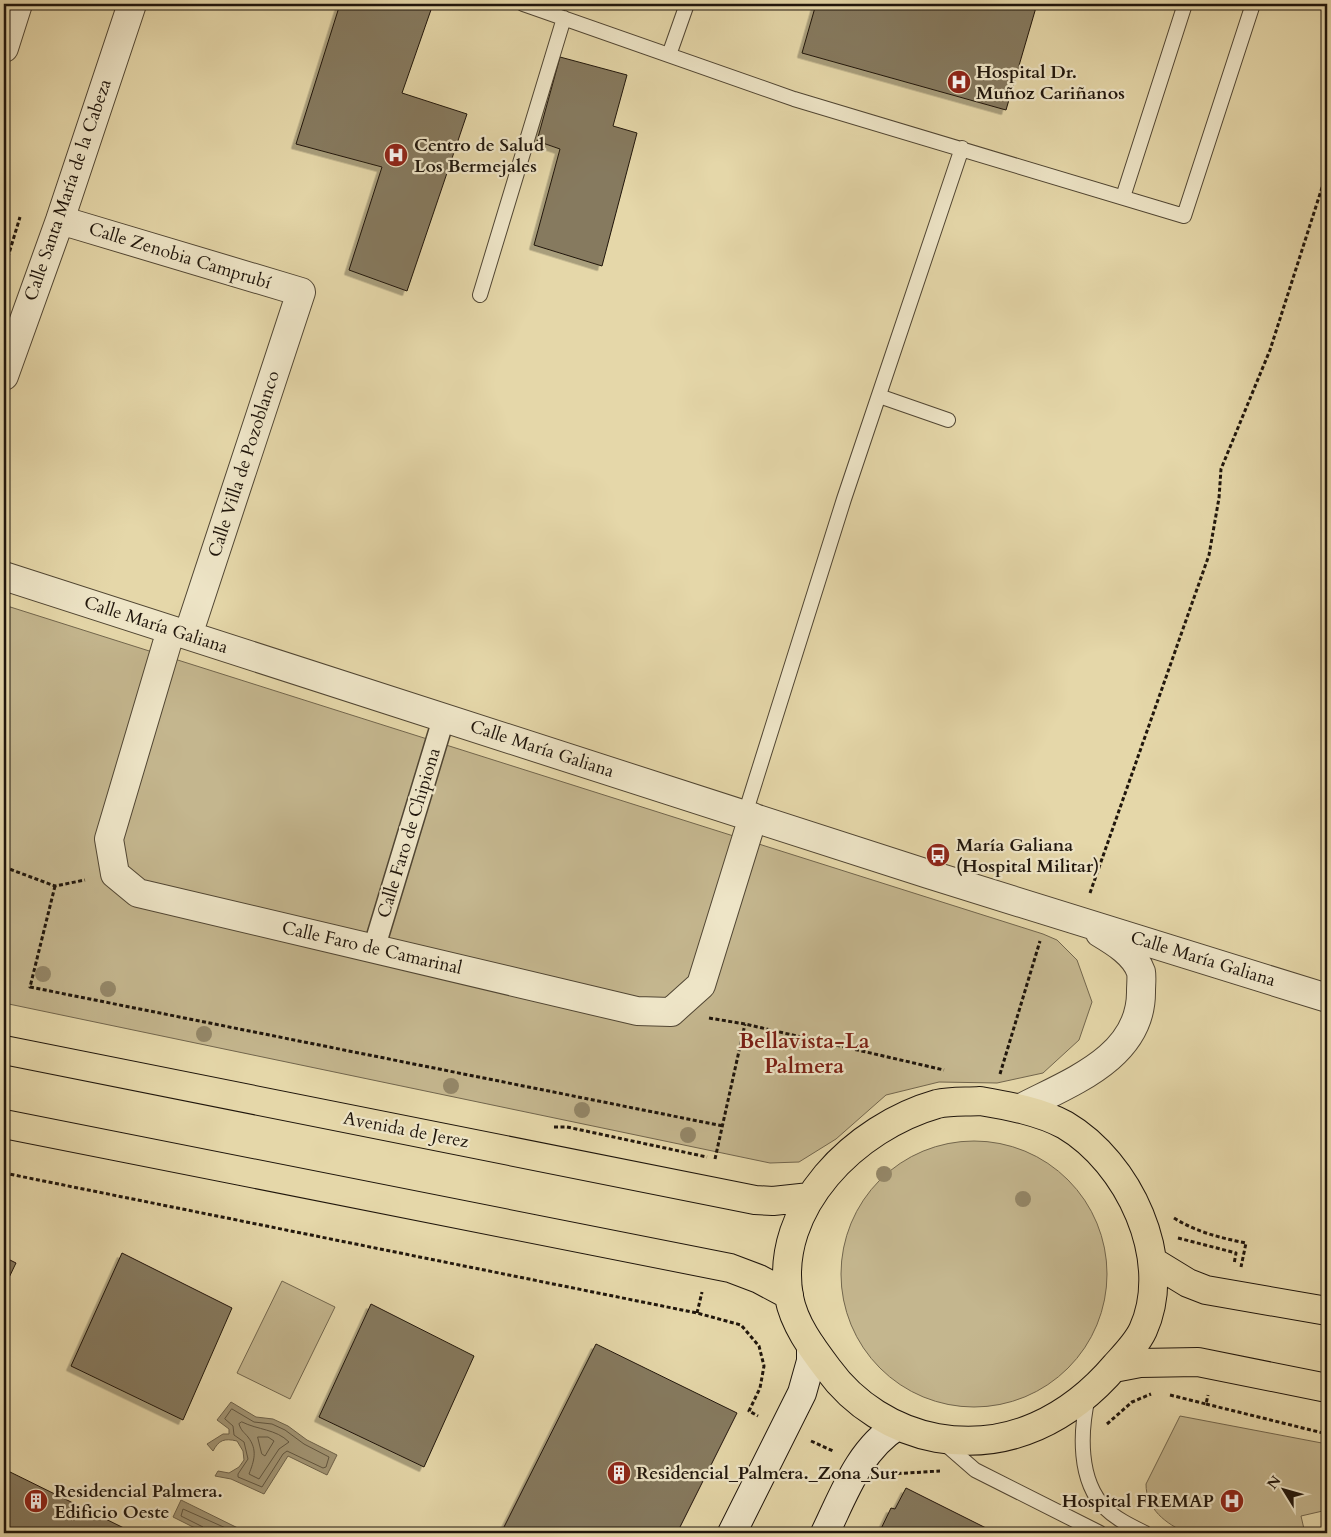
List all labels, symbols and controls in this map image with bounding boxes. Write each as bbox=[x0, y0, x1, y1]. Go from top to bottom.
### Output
place label: Hospital Dr. Muñoz Cariñanos bbox=[976, 60, 1125, 106]
hospital icon: Hospital Dr. Muñoz Cariñanos bbox=[946, 69, 972, 95]
street label: Calle Santa María de la Cabeza bbox=[18, 76, 118, 304]
place label: Centro de Salud Los Bermejales bbox=[414, 133, 545, 179]
hospital icon: Centro de Salud Los Bermejales bbox=[383, 142, 409, 168]
street label: Calle Zenobia Camprubí bbox=[86, 216, 274, 296]
street label: Calle Villa de Pozoblanco bbox=[202, 367, 286, 560]
street label: Calle María Galiana bbox=[81, 590, 231, 660]
street label: Calle María Galiana bbox=[467, 714, 617, 784]
street label: Calle Faro de Chipiona bbox=[371, 745, 447, 921]
place label: María Galiana (Hospital Militar) bbox=[956, 833, 1099, 879]
bus stop icon: María Galiana (Hospital Militar) bbox=[925, 842, 951, 868]
street label: Calle Faro de Camarinal bbox=[279, 915, 465, 981]
street label: Calle María Galiana bbox=[1128, 925, 1279, 993]
district label: Bellavista-La Palmera bbox=[738, 1026, 870, 1081]
street label: Avenida de Jerez bbox=[341, 1106, 471, 1154]
building icon: Residencial_Palmera._Zona_Sur bbox=[606, 1460, 632, 1486]
place label: Residencial_Palmera._Zona_Sur bbox=[636, 1461, 898, 1486]
north arrow bbox=[1258, 1464, 1308, 1514]
text: N bbox=[1263, 1472, 1285, 1493]
place label: Residencial Palmera. Edificio Oeste bbox=[54, 1479, 223, 1525]
building icon: Residencial Palmera. Edificio Oeste bbox=[23, 1488, 49, 1514]
hospital icon: Hospital FREMAP bbox=[1219, 1488, 1245, 1514]
place label: Hospital FREMAP bbox=[1062, 1489, 1214, 1514]

